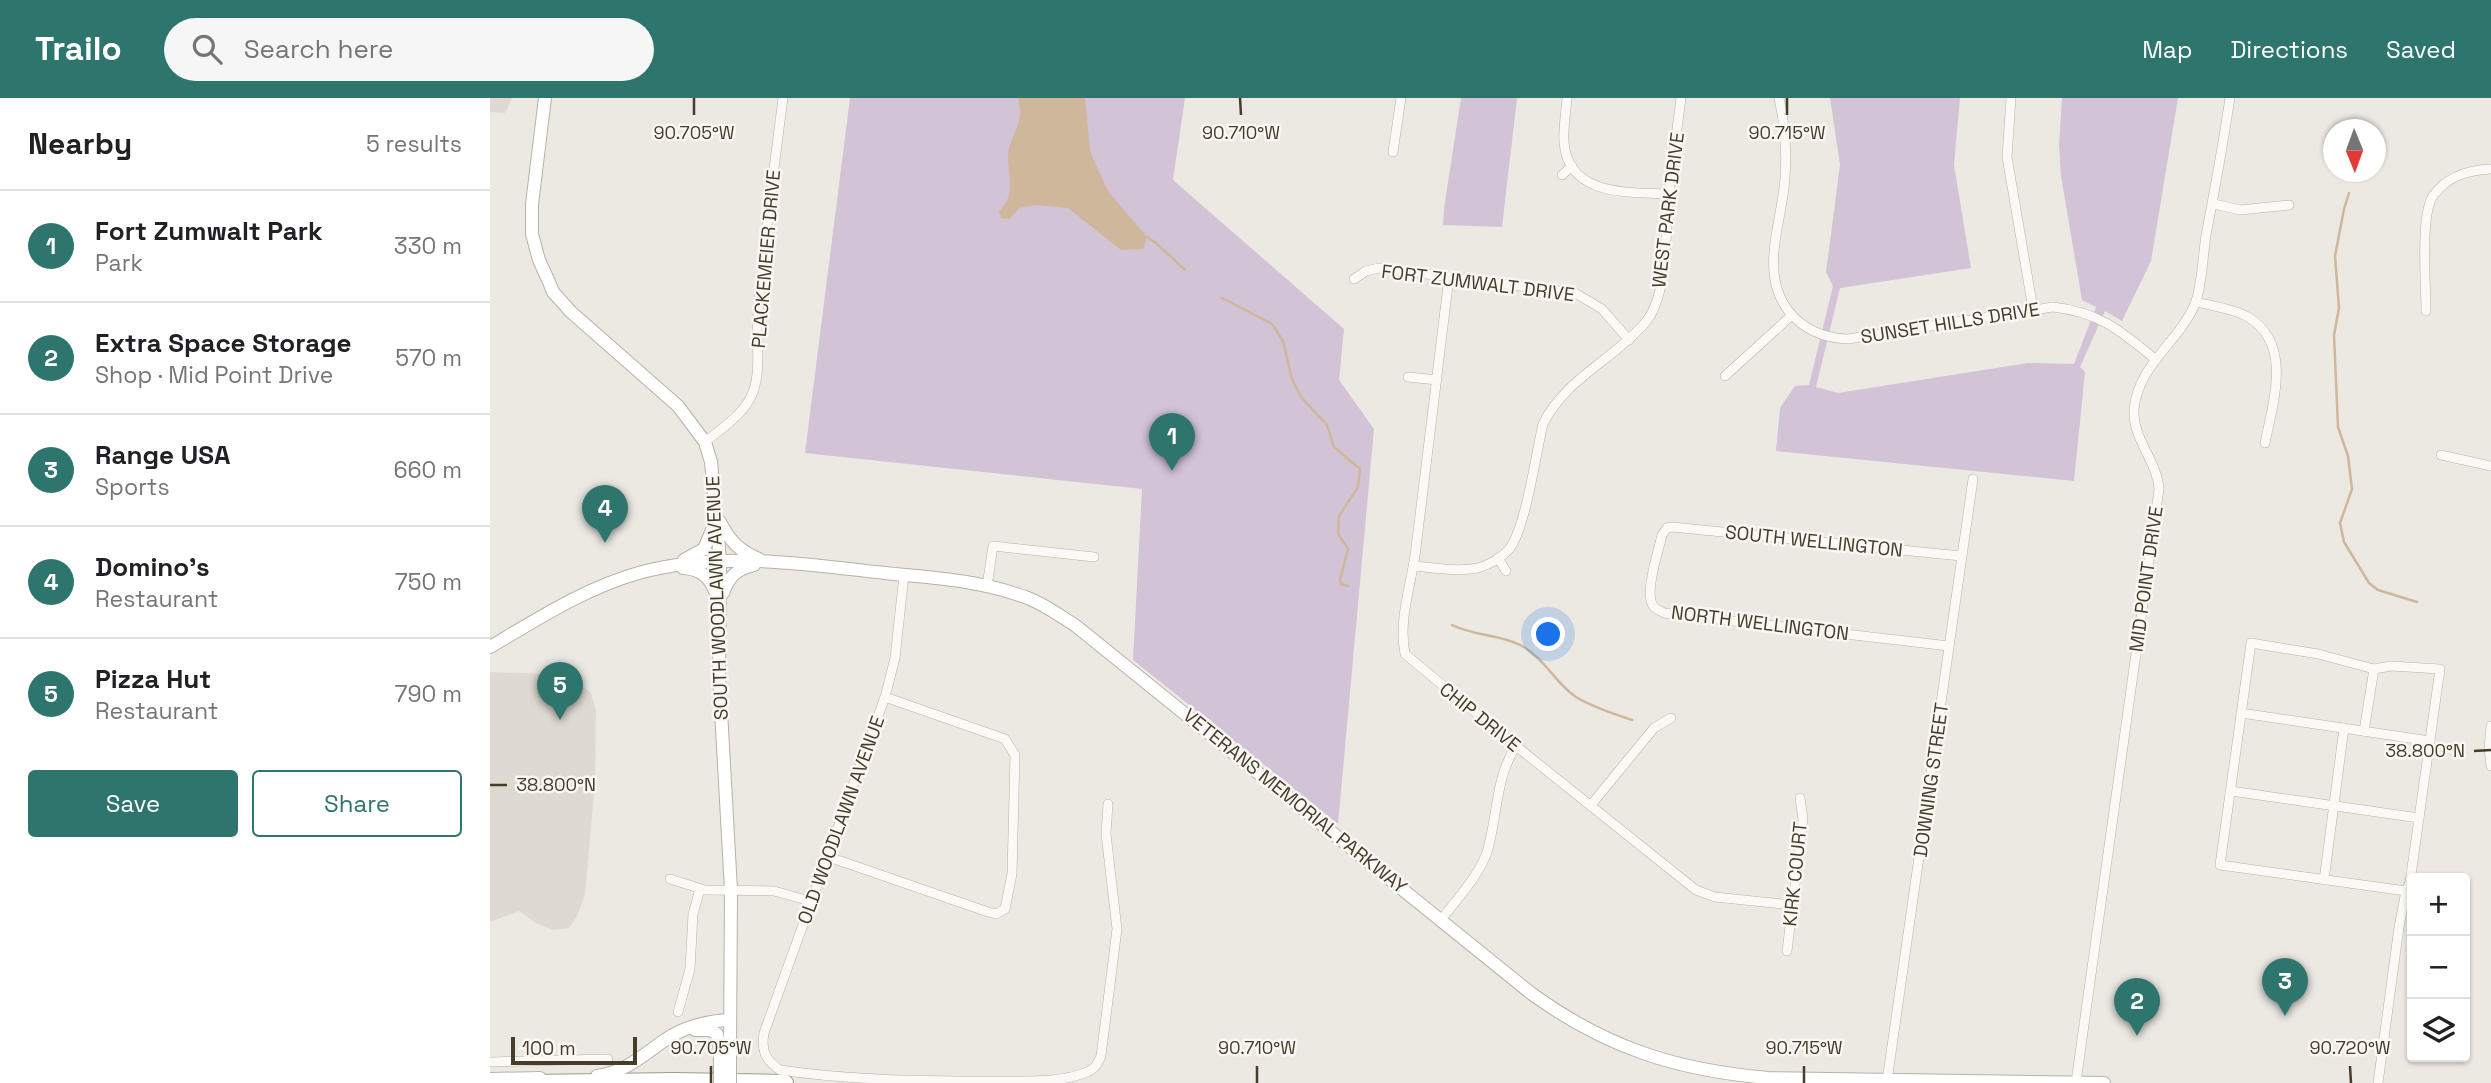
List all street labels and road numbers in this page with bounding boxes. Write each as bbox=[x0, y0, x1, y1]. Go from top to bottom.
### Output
street label: WEST PARK DRIVE bbox=[1646, 131, 1690, 289]
street label: PLACKEMEIER DRIVE bbox=[746, 169, 786, 349]
street label: FORT ZUMWALT DRIVE bbox=[1380, 259, 1576, 307]
street label: SUNSET HILLS DRIVE bbox=[1859, 297, 2041, 349]
street label: SOUTH WOODLAWN AVENUE bbox=[700, 475, 734, 721]
street label: MID POINT DRIVE bbox=[2123, 504, 2169, 654]
street label: SOUTH WELLINGTON bbox=[1724, 519, 1904, 563]
street label: NORTH WELLINGTON bbox=[1670, 600, 1850, 646]
street label: CHIP DRIVE bbox=[1434, 677, 1526, 757]
street label: DOWNING STREET bbox=[1908, 701, 1954, 859]
street label: VETERANS MEMORIAL PARKWAY bbox=[1178, 703, 1412, 899]
street label: OLD WOODLAWN AVENUE bbox=[792, 713, 890, 927]
street label: KIRK COURT bbox=[1777, 820, 1813, 928]

